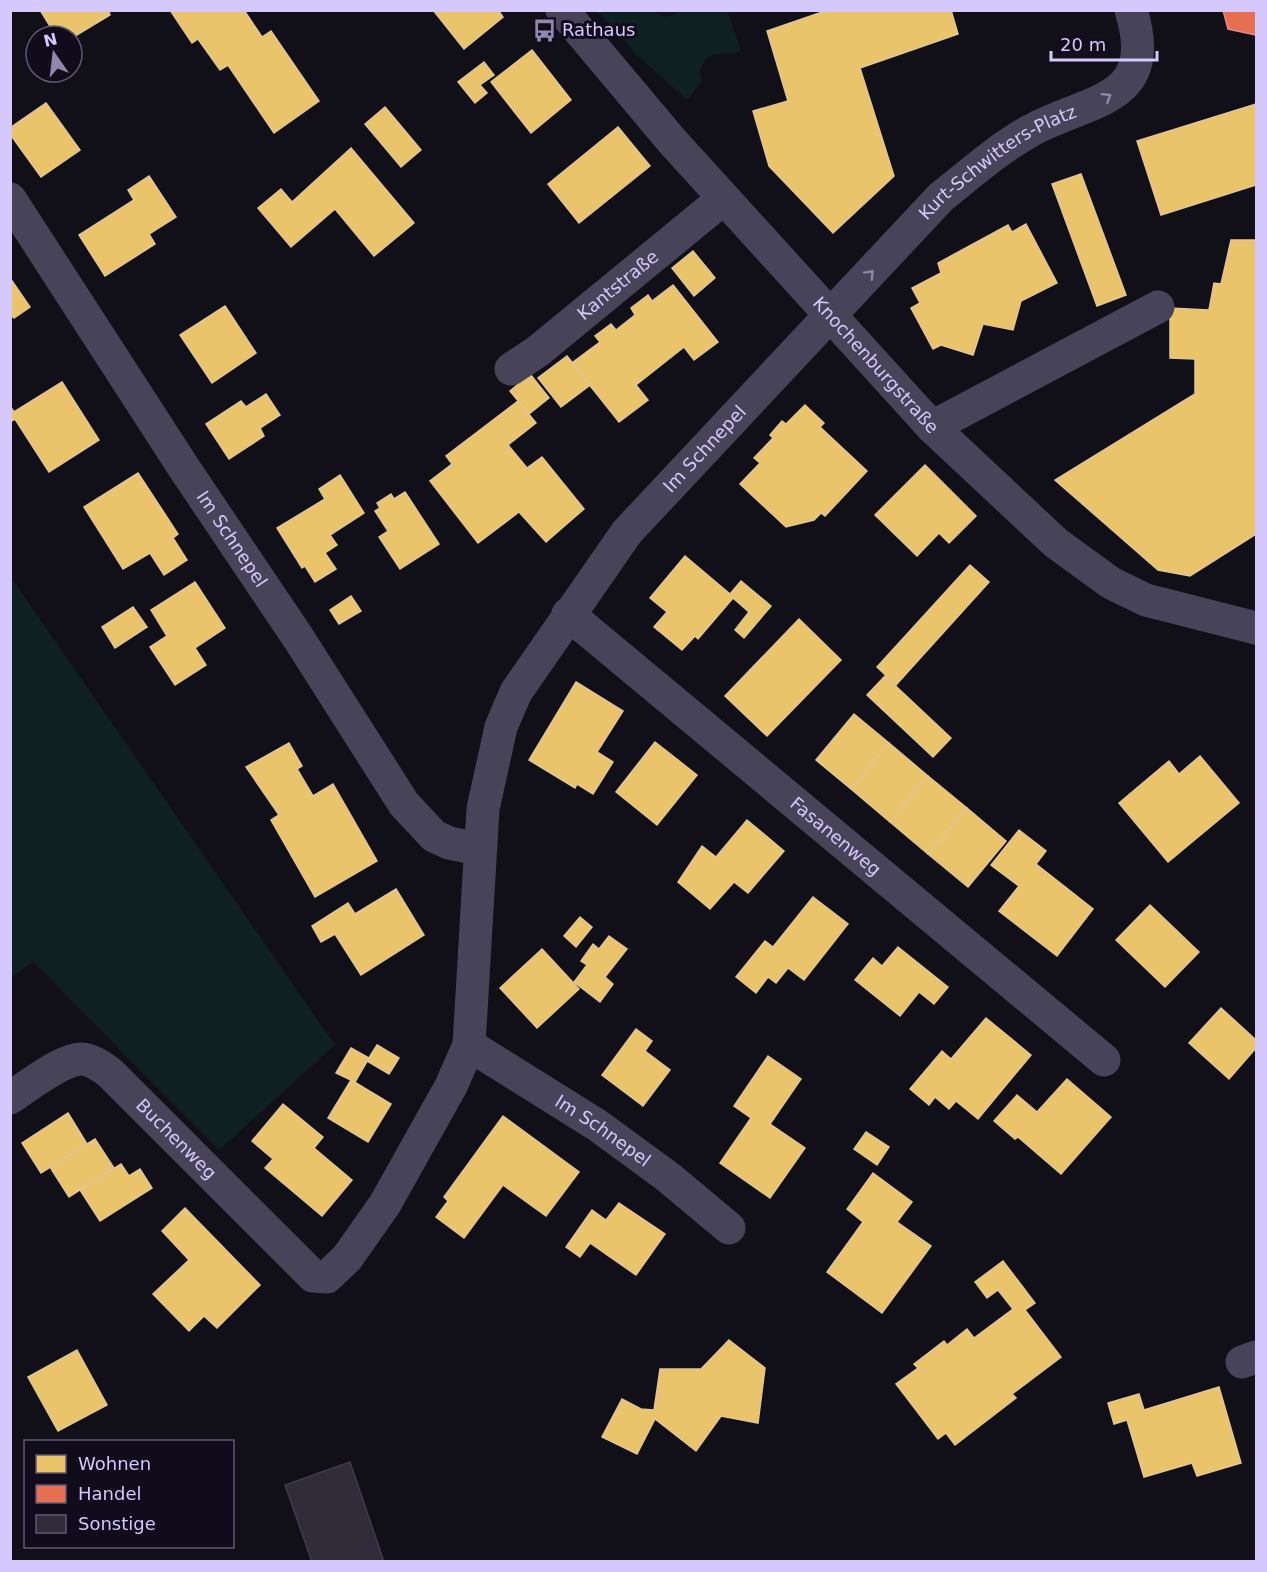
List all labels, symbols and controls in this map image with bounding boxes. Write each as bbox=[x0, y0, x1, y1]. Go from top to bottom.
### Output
bus stop icon: Rathaus bbox=[531, 17, 557, 43]
place label: Rathaus bbox=[562, 19, 635, 40]
north arrow bbox=[24, 24, 84, 84]
scale bar bbox=[1051, 24, 1158, 62]
text: N bbox=[42, 29, 59, 51]
text: 20 m bbox=[1060, 34, 1106, 55]
one-way arrow bbox=[1101, 92, 1111, 104]
street label: Kurt-Schwitters-Platz bbox=[914, 101, 1079, 224]
street label: Kantstraße bbox=[573, 246, 662, 324]
one-way arrow bbox=[863, 270, 874, 280]
street label: Knochenburgstraße bbox=[809, 292, 943, 437]
street label: Im Schnepel bbox=[659, 401, 750, 497]
street label: Im Schnepel bbox=[192, 487, 272, 591]
street label: Fasanenweg bbox=[786, 793, 885, 880]
street label: Im Schnepel bbox=[551, 1090, 655, 1171]
street label: Buchenweg bbox=[132, 1094, 221, 1183]
legend bbox=[24, 1440, 234, 1548]
text: Wohnen bbox=[78, 1453, 151, 1474]
text: Handel bbox=[78, 1483, 141, 1504]
text: Sonstige bbox=[78, 1513, 156, 1534]

